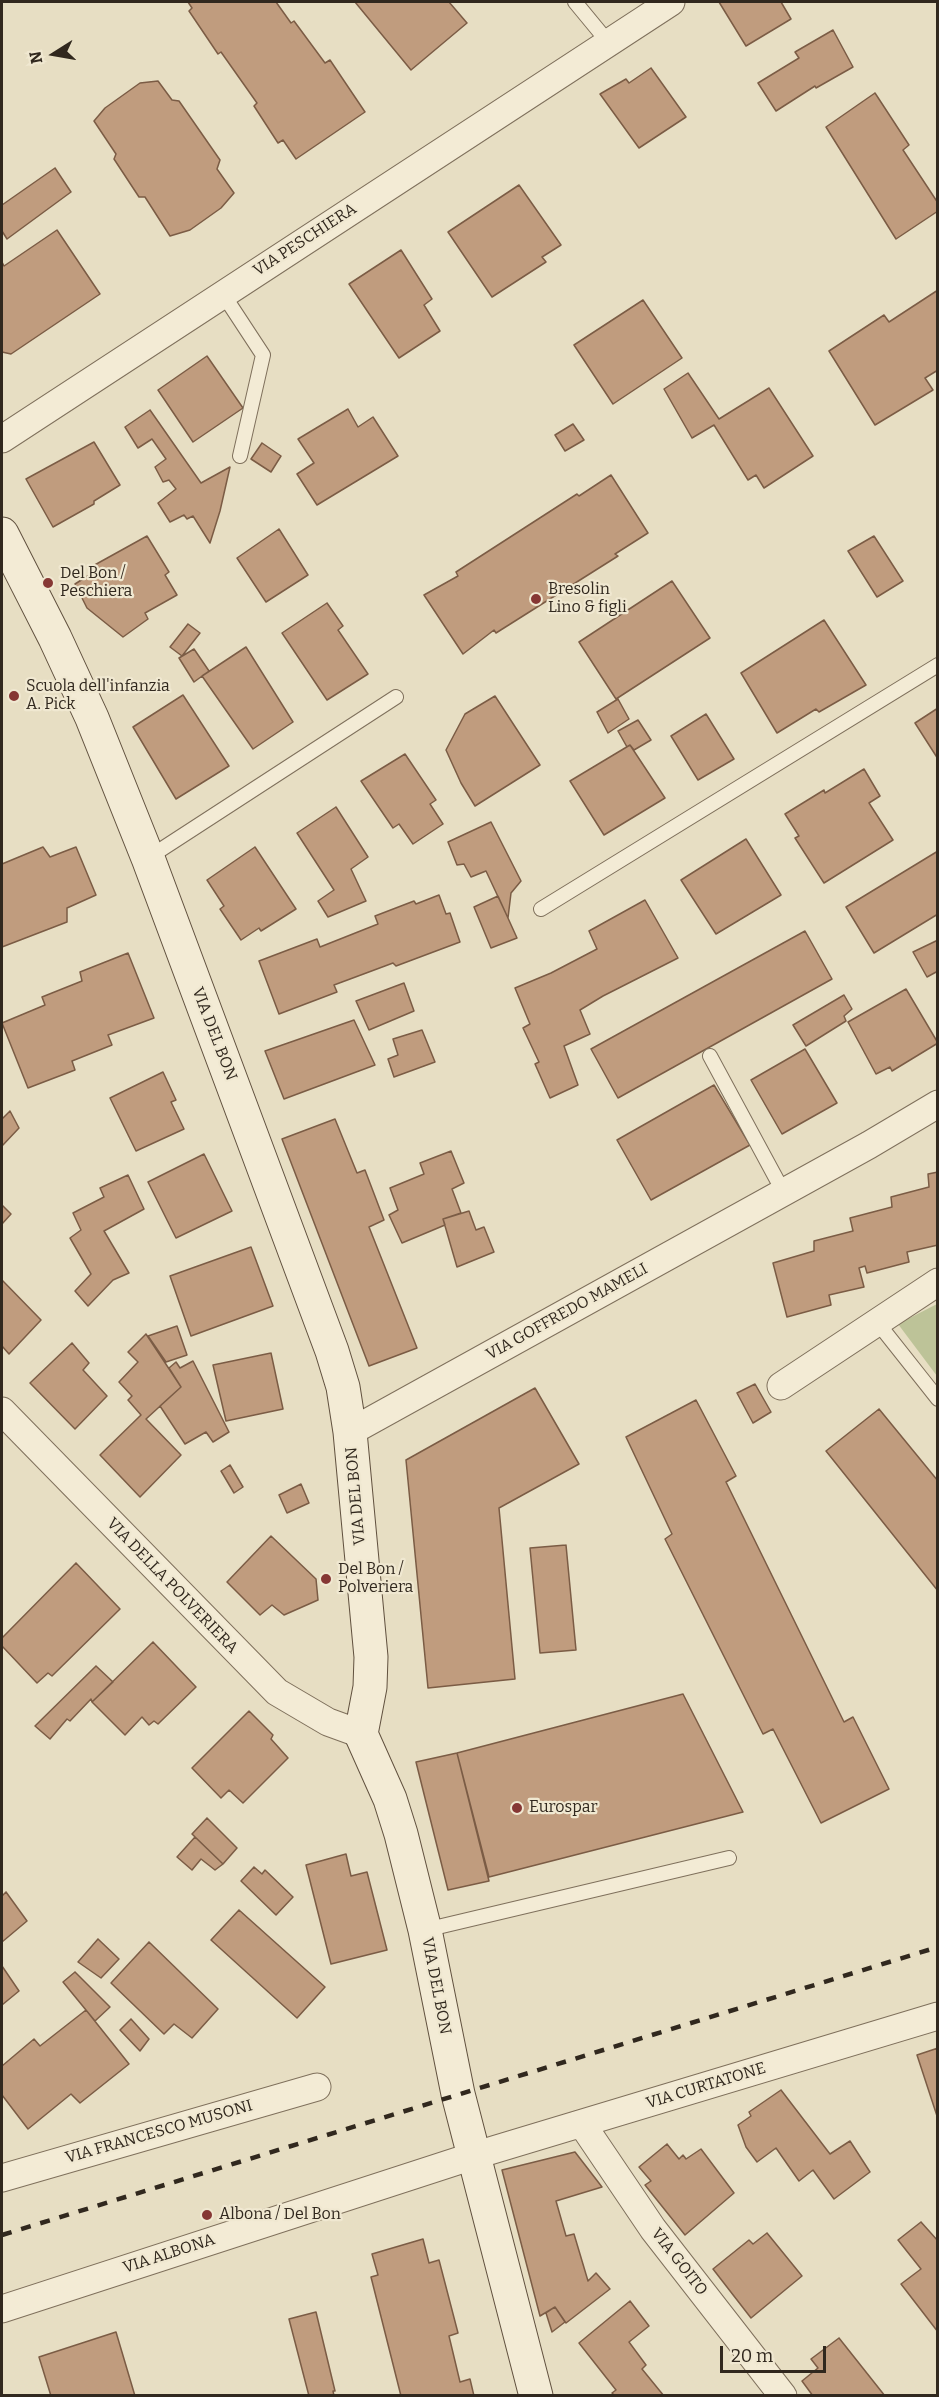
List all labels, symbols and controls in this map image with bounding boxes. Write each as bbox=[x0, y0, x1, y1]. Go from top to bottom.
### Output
north arrow bbox=[24, 24, 84, 84]
text: N bbox=[25, 50, 46, 65]
street label: VIA PESCHIERA bbox=[250, 199, 360, 281]
place label: Del Bon / Peschiera bbox=[60, 564, 132, 602]
marker: Del Bon / Peschiera bbox=[41, 576, 55, 590]
place label: Bresolin Lino & figli bbox=[548, 580, 627, 618]
marker: Bresolin Lino & figli bbox=[529, 592, 543, 606]
place label: Scuola dell'infanzia A. Pick bbox=[26, 677, 170, 715]
marker: Scuola dell'infanzia A. Pick bbox=[7, 689, 21, 703]
street label: VIA DEL BON bbox=[187, 985, 241, 1083]
street label: VIA GOFFREDO MAMELI bbox=[483, 1260, 651, 1364]
street label: VIA DEL BON bbox=[342, 1446, 370, 1546]
street label: VIA DELLA POLVERIERA bbox=[102, 1514, 242, 1658]
place label: Del Bon / Polveriera bbox=[338, 1560, 413, 1598]
marker: Del Bon / Polveriera bbox=[319, 1572, 333, 1586]
place label: Eurospar bbox=[529, 1798, 598, 1818]
marker: Eurospar bbox=[510, 1801, 524, 1815]
street label: VIA DEL BON bbox=[417, 1936, 455, 2036]
street label: VIA CURTATONE bbox=[644, 2059, 768, 2113]
street label: VIA FRANCESCO MUSONI bbox=[63, 2096, 255, 2168]
place label: Albona / Del Bon bbox=[219, 2205, 341, 2225]
marker: Albona / Del Bon bbox=[200, 2208, 214, 2222]
street label: VIA GOITO bbox=[647, 2224, 711, 2300]
street label: VIA ALBONA bbox=[121, 2230, 217, 2278]
scale bar bbox=[723, 2334, 830, 2372]
text: 20 m bbox=[731, 2345, 773, 2367]

